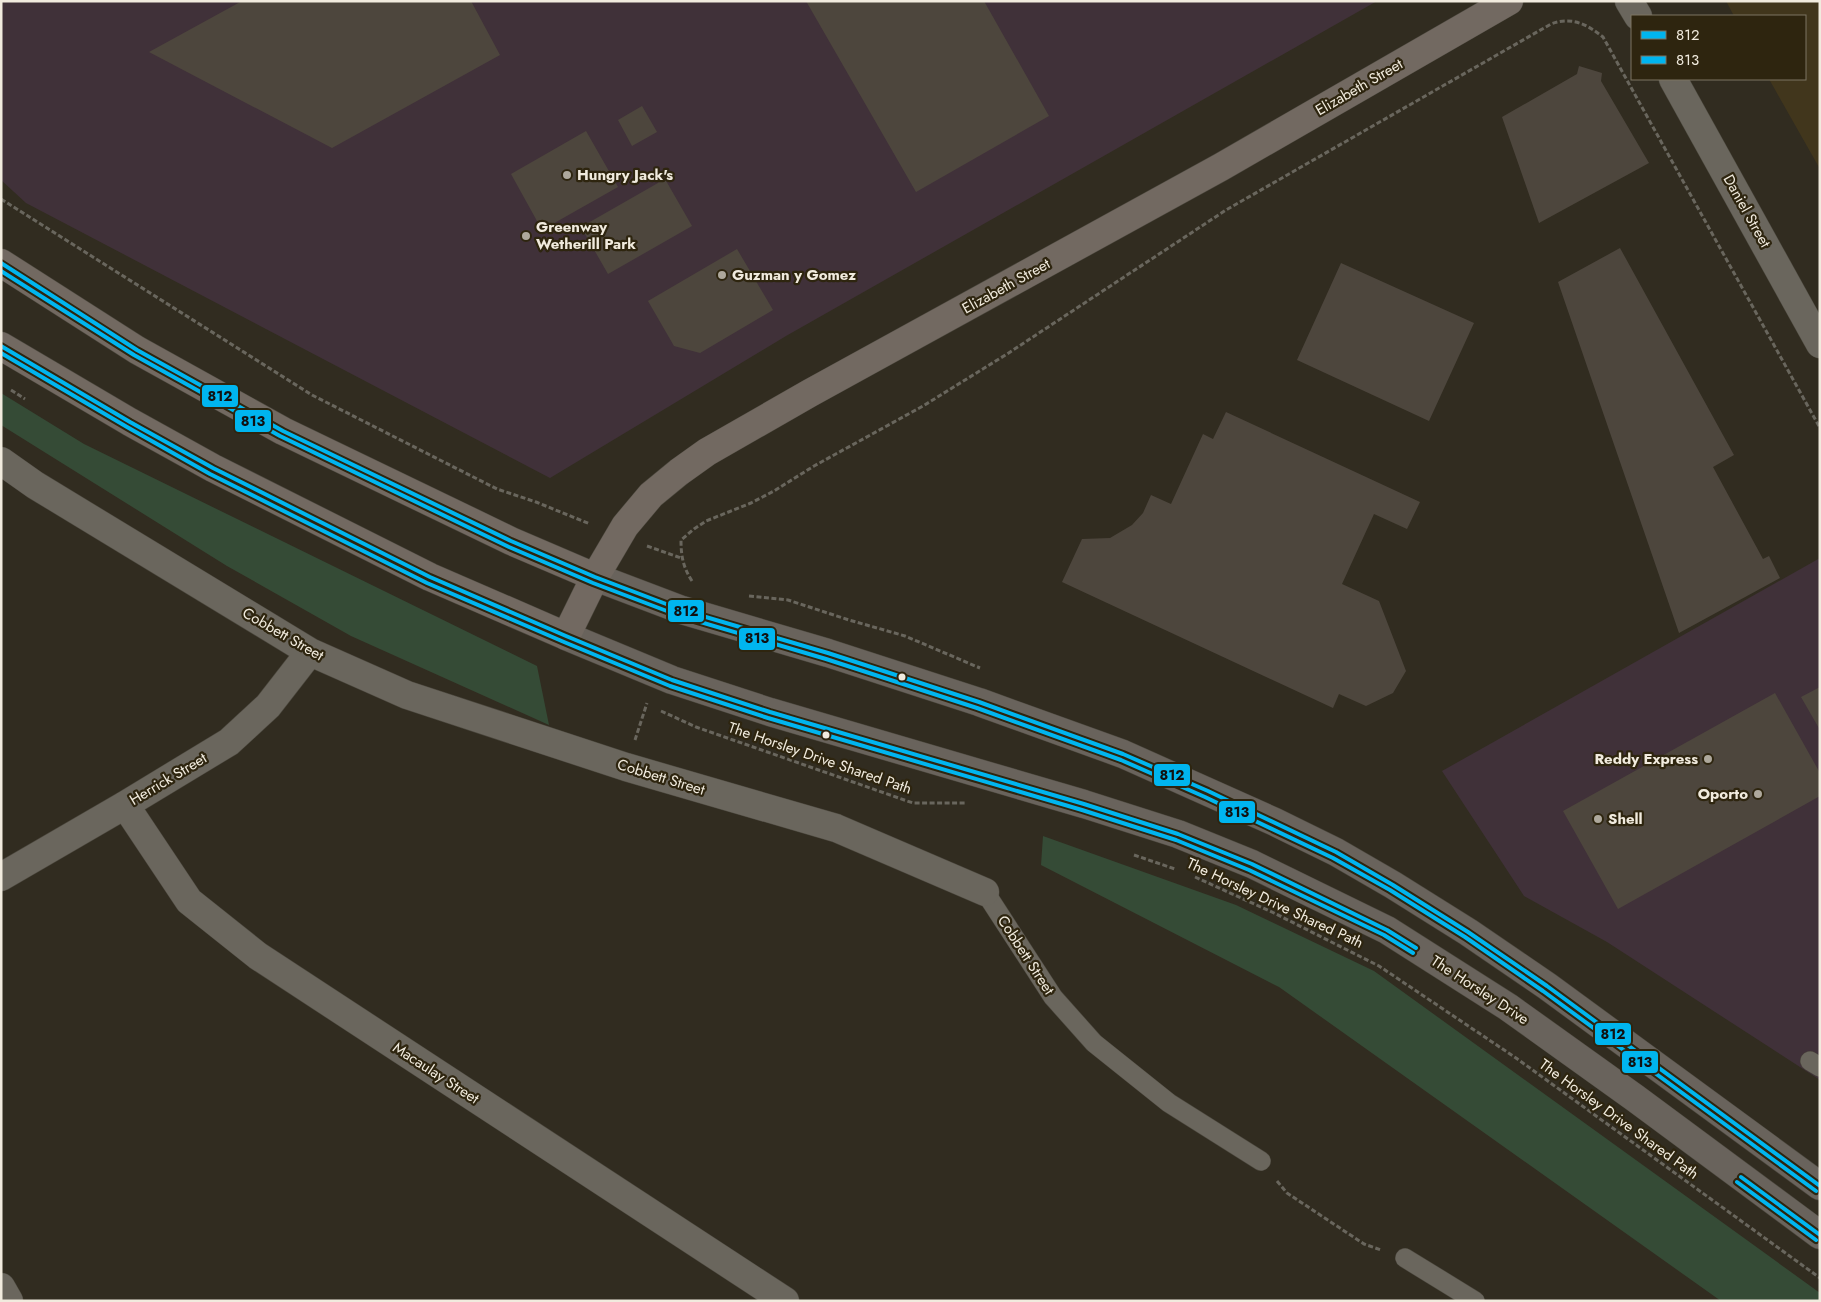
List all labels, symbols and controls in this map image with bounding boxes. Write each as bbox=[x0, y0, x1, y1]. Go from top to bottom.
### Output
legend bbox=[1631, 15, 1806, 80]
text: 812 bbox=[1676, 24, 1699, 46]
text: 813 bbox=[1676, 49, 1699, 71]
street label: Elizabeth Street bbox=[1311, 53, 1407, 121]
place label: Hungry Jack's bbox=[577, 164, 673, 186]
marker: Hungry Jack's bbox=[561, 169, 573, 181]
street label: Daniel Street bbox=[1718, 170, 1776, 252]
place label: Greenway Wetherill Park bbox=[536, 216, 636, 255]
marker: Greenway Wetherill Park bbox=[520, 230, 532, 242]
street label: Elizabeth Street bbox=[958, 252, 1054, 319]
place label: Guzman y Gomez bbox=[732, 264, 856, 286]
marker: Guzman y Gomez bbox=[716, 269, 728, 281]
line badge: 812 bbox=[201, 384, 239, 408]
text: 812 bbox=[207, 386, 233, 406]
line badge: 813 bbox=[234, 409, 272, 433]
text: 813 bbox=[241, 411, 266, 431]
line badge: 812 bbox=[667, 599, 705, 623]
text: 812 bbox=[673, 601, 699, 621]
street label: Cobbett Street bbox=[238, 602, 328, 666]
line badge: 813 bbox=[738, 627, 776, 651]
text: 813 bbox=[745, 628, 770, 648]
unlabelled marker bbox=[897, 672, 907, 682]
street label: The Horsley Drive Shared Path bbox=[725, 716, 915, 800]
unlabelled marker bbox=[821, 730, 831, 740]
street label: Herrick Street bbox=[125, 747, 211, 811]
place label: Reddy Express bbox=[1594, 748, 1698, 770]
street label: Cobbett Street bbox=[614, 753, 708, 801]
marker: Reddy Express bbox=[1702, 753, 1714, 765]
line badge: 812 bbox=[1153, 763, 1191, 787]
text: 812 bbox=[1159, 765, 1185, 785]
place label: Oporto bbox=[1698, 783, 1748, 805]
marker: Oporto bbox=[1752, 788, 1764, 800]
line badge: 813 bbox=[1218, 800, 1256, 824]
text: 813 bbox=[1225, 802, 1250, 822]
place label: Shell bbox=[1608, 808, 1643, 830]
marker: Shell bbox=[1592, 813, 1604, 825]
street label: The Horsley Drive Shared Path bbox=[1183, 852, 1367, 954]
street label: Cobbett Street bbox=[992, 911, 1060, 999]
street label: The Horsley Drive bbox=[1427, 950, 1533, 1030]
line badge: 812 bbox=[1594, 1022, 1632, 1046]
text: 812 bbox=[1600, 1024, 1626, 1044]
street label: Macaulay Street bbox=[388, 1037, 484, 1109]
line badge: 813 bbox=[1621, 1050, 1659, 1074]
text: 813 bbox=[1628, 1052, 1653, 1072]
street label: The Horsley Drive Shared Path bbox=[1535, 1054, 1703, 1184]

